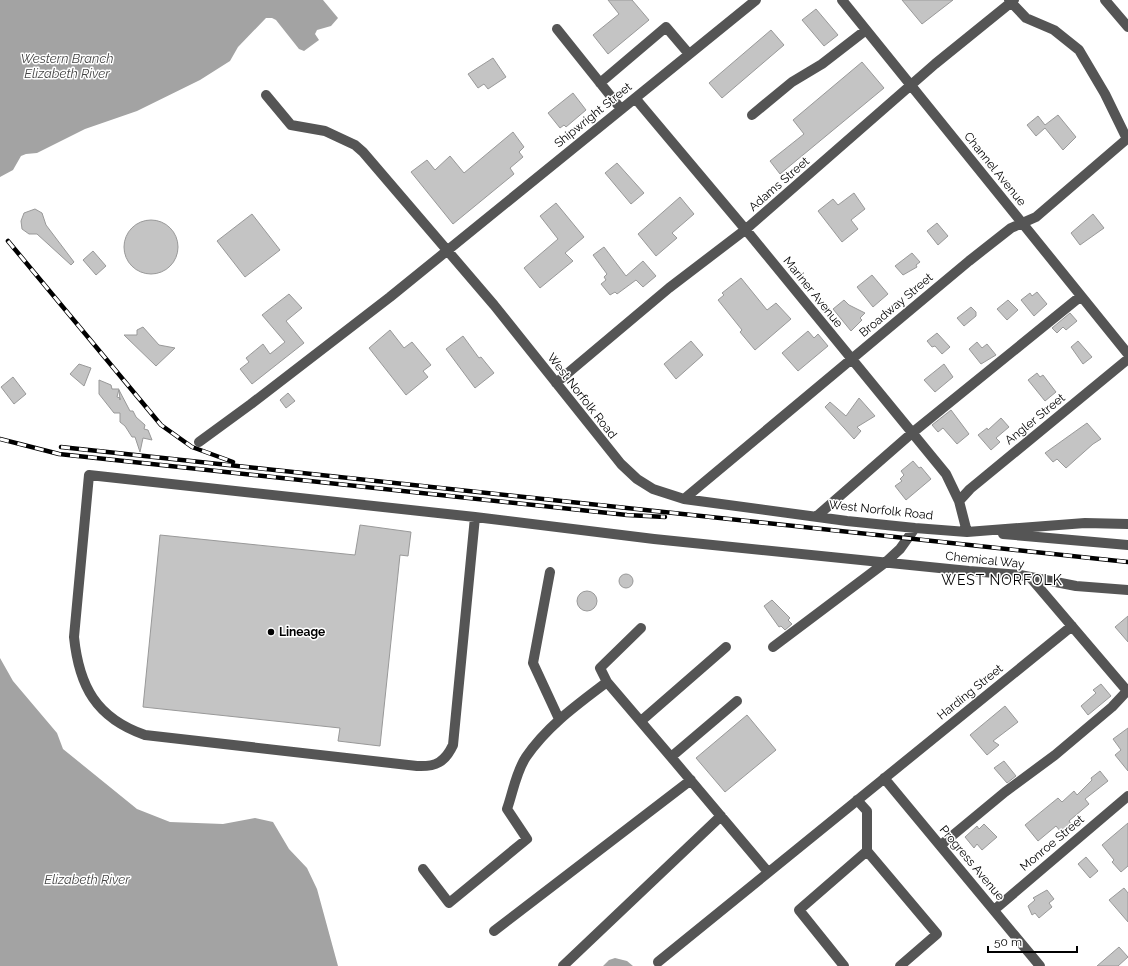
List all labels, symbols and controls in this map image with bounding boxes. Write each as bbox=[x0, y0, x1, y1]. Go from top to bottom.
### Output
water label: Western Branch Elizabeth River bbox=[21, 51, 113, 81]
street label: Shipwright Street bbox=[552, 80, 634, 150]
street label: Channel Avenue bbox=[961, 129, 1029, 209]
street label: Adams Street bbox=[746, 154, 812, 214]
street label: Mariner Avenue bbox=[780, 254, 846, 330]
street label: Broadway Street bbox=[856, 270, 936, 340]
street label: West Norfolk Road bbox=[544, 350, 620, 442]
street label: Angler Street bbox=[1002, 391, 1068, 447]
street label: West Norfolk Road bbox=[828, 498, 934, 522]
street label: Chemical Way bbox=[945, 549, 1026, 571]
district label: WEST NORFOLK bbox=[941, 572, 1063, 588]
place label: Lineage bbox=[279, 625, 325, 639]
marker: Lineage bbox=[266, 627, 276, 637]
street label: Harding Street bbox=[934, 661, 1006, 723]
street label: Monroe Street bbox=[1017, 812, 1087, 874]
street label: Progress Avenue bbox=[937, 823, 1007, 903]
water label: Elizabeth River bbox=[44, 872, 130, 887]
scale bar bbox=[988, 928, 1077, 954]
text: 50 m bbox=[994, 935, 1022, 949]

